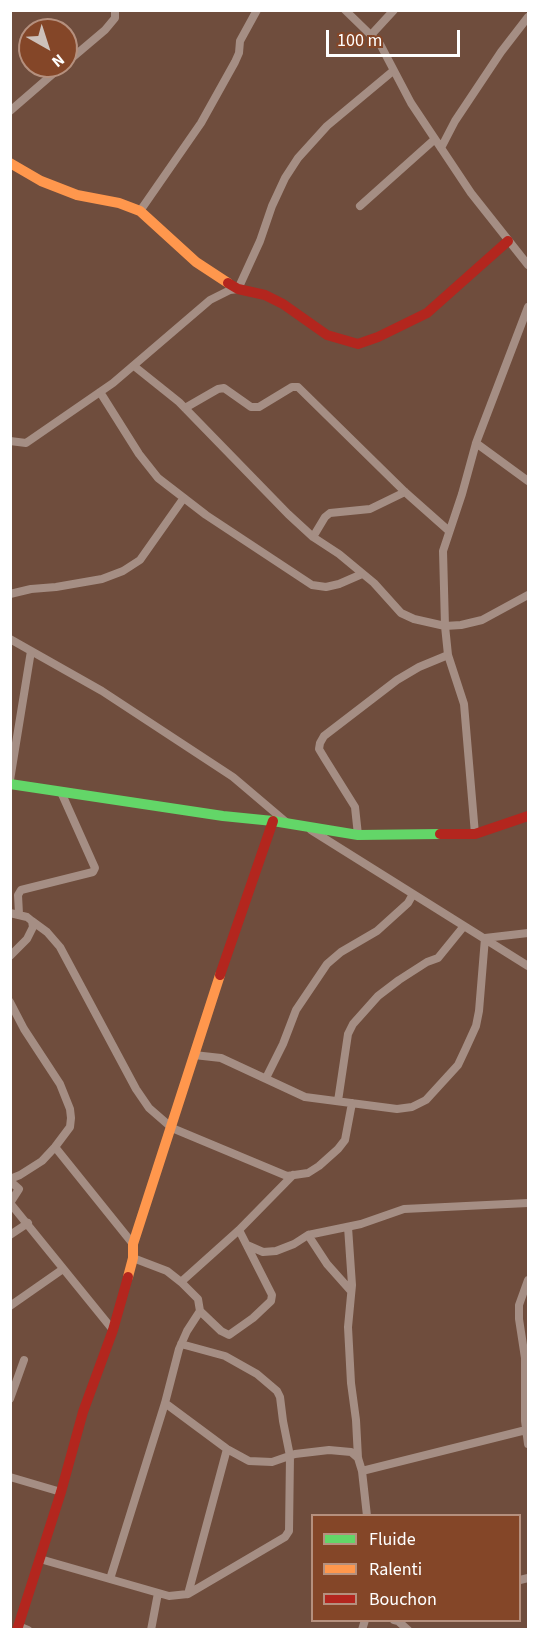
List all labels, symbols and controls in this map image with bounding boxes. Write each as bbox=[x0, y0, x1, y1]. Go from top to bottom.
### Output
north arrow bbox=[18, 18, 78, 78]
scale bar bbox=[329, 18, 462, 56]
text: 100 m bbox=[337, 28, 382, 53]
text: N bbox=[47, 49, 69, 72]
legend bbox=[311, 1514, 521, 1622]
text: Fluide bbox=[369, 1527, 416, 1552]
text: Ralenti bbox=[369, 1557, 422, 1582]
text: Bouchon bbox=[369, 1587, 437, 1612]

